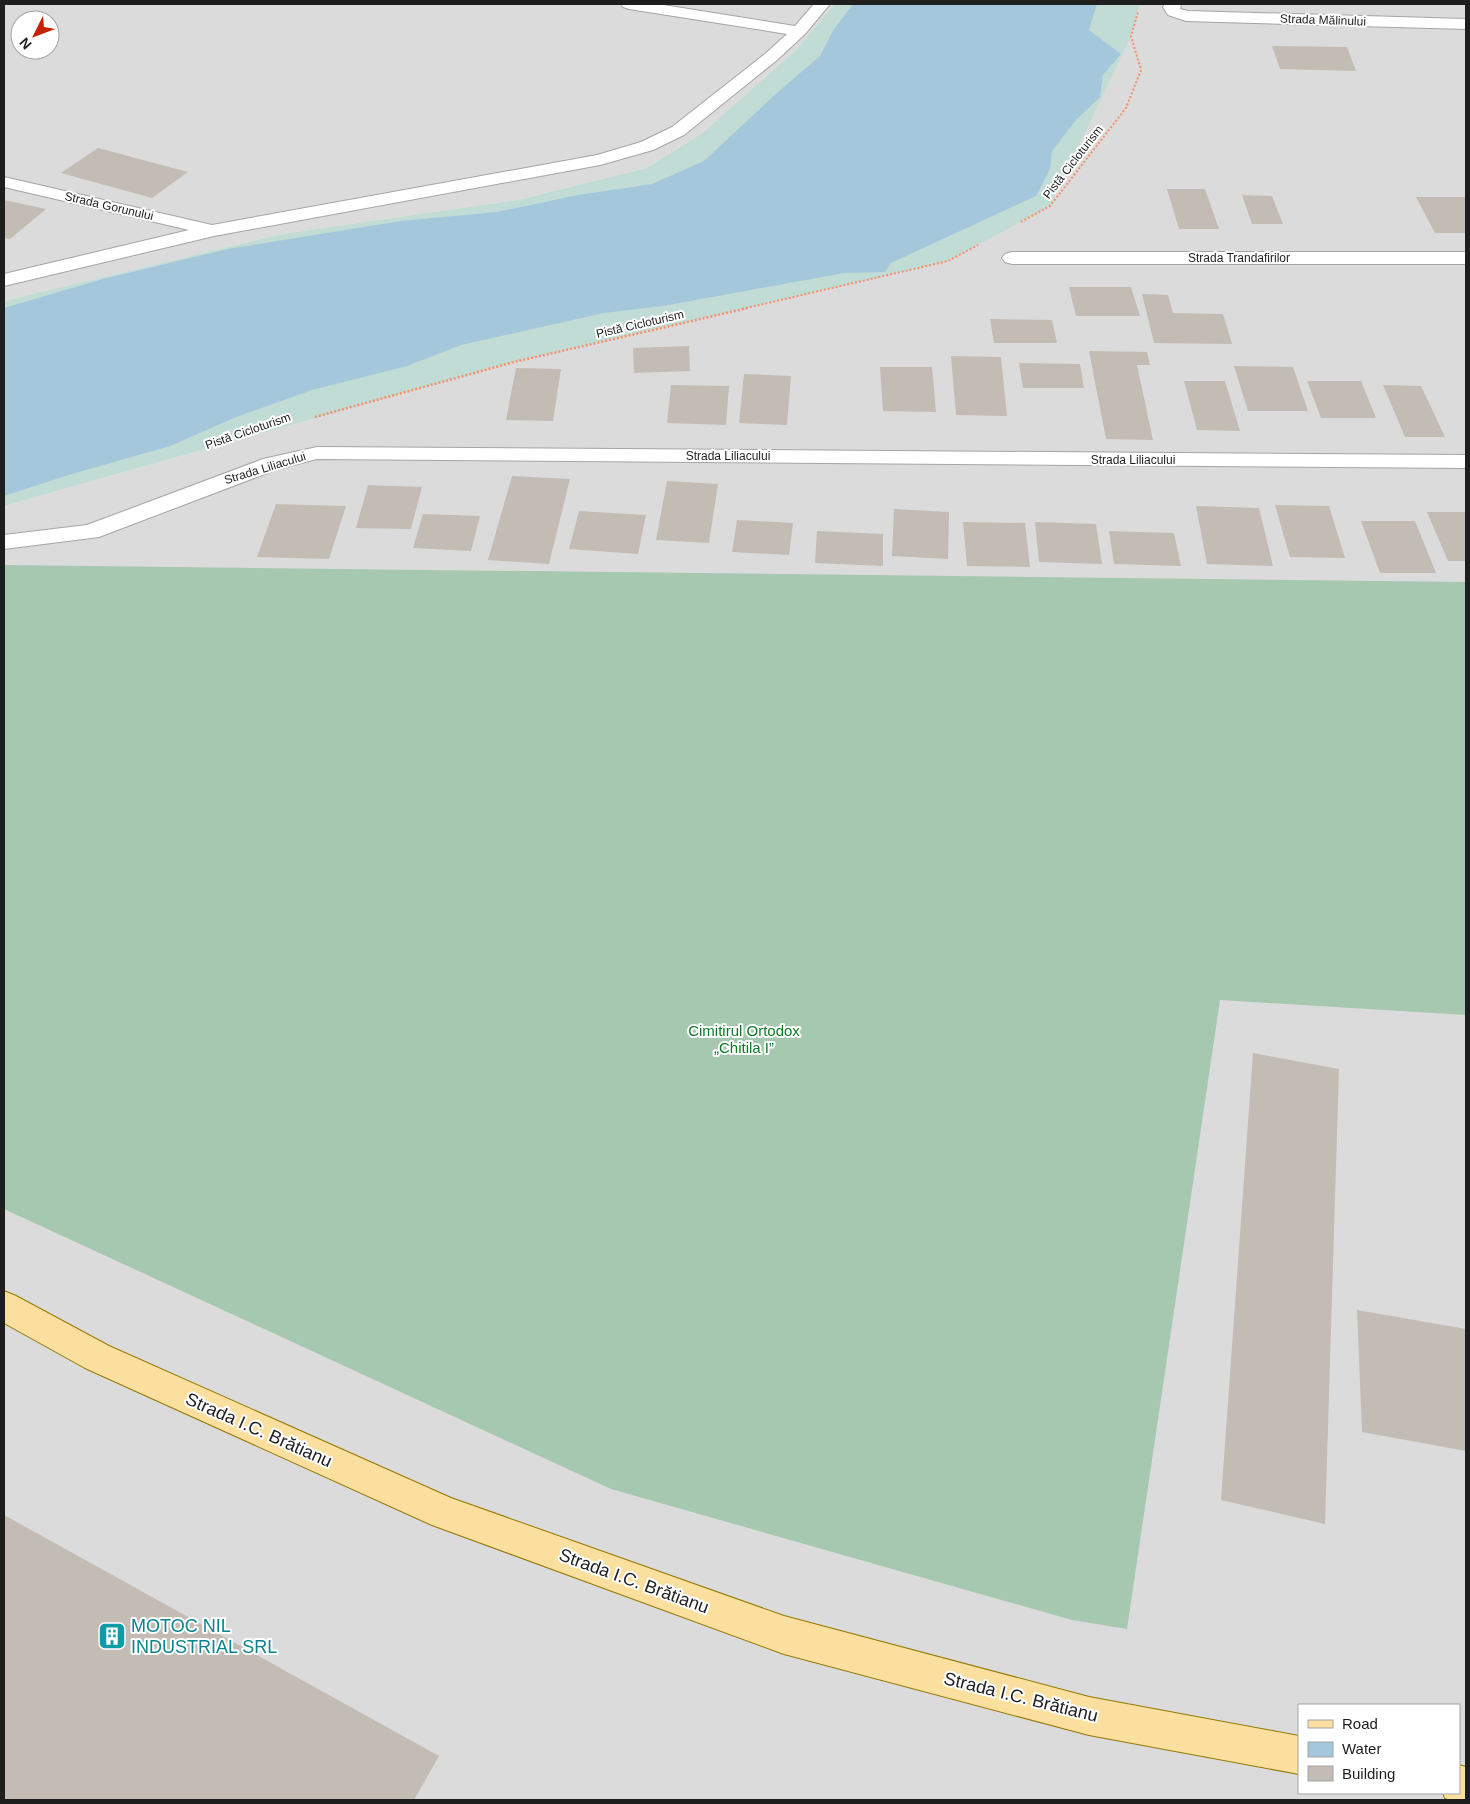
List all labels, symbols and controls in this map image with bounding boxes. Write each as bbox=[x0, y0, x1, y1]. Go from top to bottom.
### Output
north arrow bbox=[10, 10, 60, 60]
street label: Strada Mălinului bbox=[1280, 12, 1366, 28]
text: N bbox=[16, 35, 35, 53]
street label: Pistă Cicloturism bbox=[1040, 122, 1106, 202]
street label: Strada Gorunului bbox=[63, 189, 155, 223]
street label: Strada Trandafirilor bbox=[1188, 251, 1290, 265]
street label: Pistă Cicloturism bbox=[595, 307, 685, 341]
street label: Pistă Cicloturism bbox=[203, 410, 293, 452]
street label: Strada Liliacului bbox=[222, 449, 308, 487]
street label: Strada Liliacului bbox=[686, 449, 770, 463]
street label: Strada Liliacului bbox=[1091, 453, 1175, 467]
park label: Cimitirul Ortodox „Chitila I” bbox=[688, 1022, 800, 1056]
street label: Strada I.C. Brătianu bbox=[183, 1389, 335, 1471]
street label: Strada I.C. Brătianu bbox=[556, 1545, 712, 1617]
place label: MOTOC NIL INDUSTRIAL SRL bbox=[131, 1616, 277, 1657]
building icon: MOTOC NIL INDUSTRIAL SRL bbox=[97, 1621, 127, 1651]
street label: Strada I.C. Brătianu bbox=[942, 1668, 1100, 1726]
legend bbox=[1298, 1704, 1460, 1794]
text: Road bbox=[1342, 1715, 1378, 1732]
text: Water bbox=[1342, 1740, 1381, 1757]
text: Building bbox=[1342, 1765, 1395, 1782]

